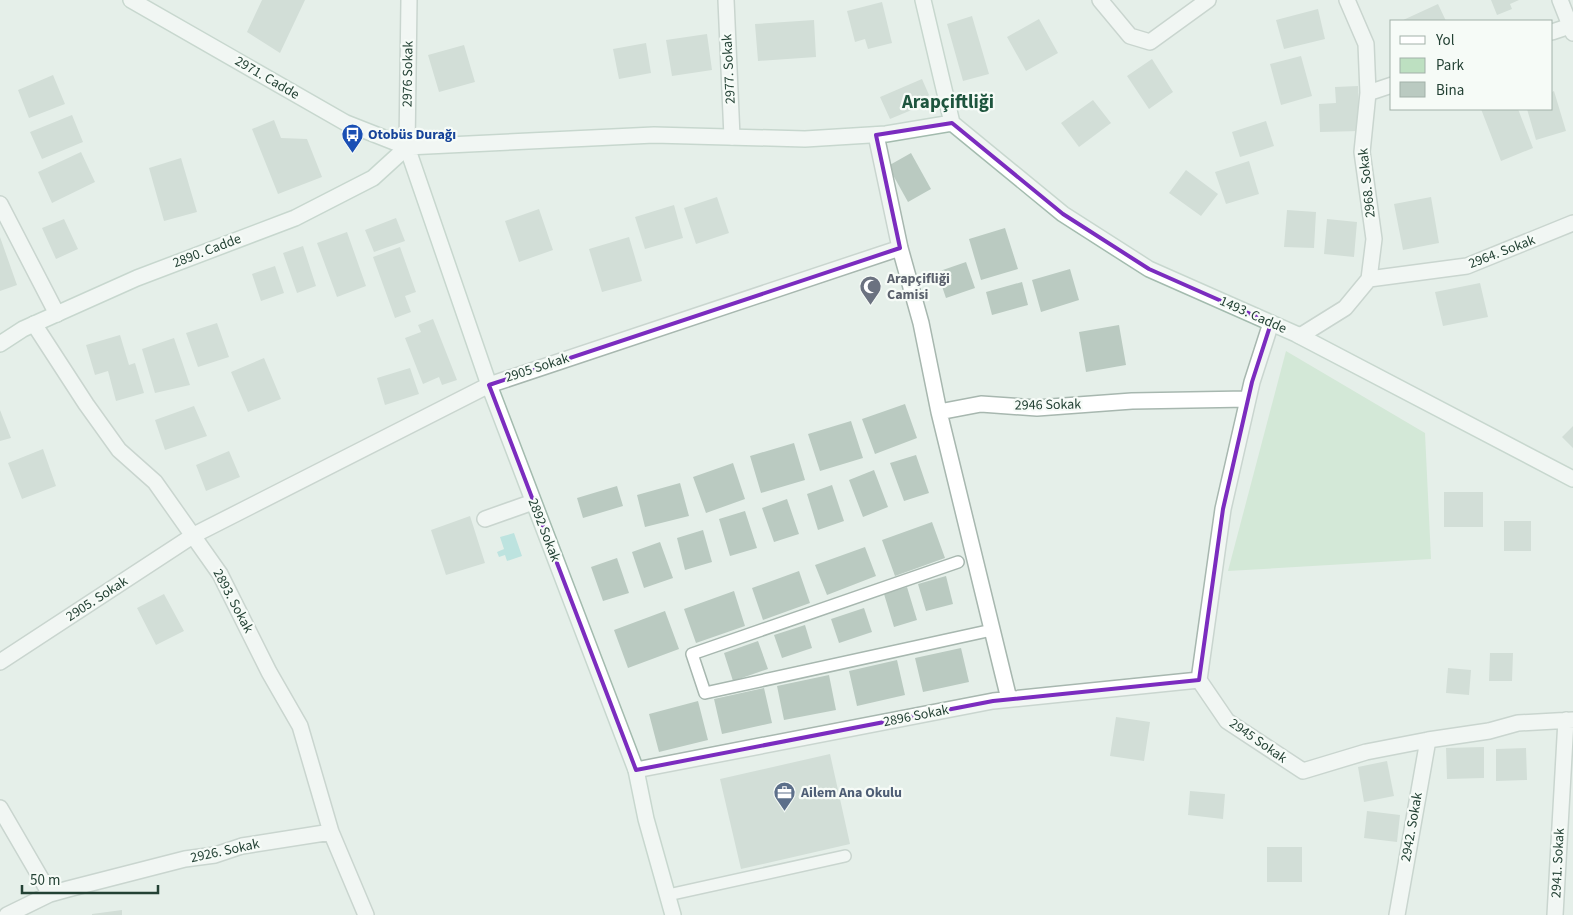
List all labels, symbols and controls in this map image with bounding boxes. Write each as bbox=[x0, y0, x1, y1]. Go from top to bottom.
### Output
legend bbox=[1390, 20, 1553, 110]
text: Yol bbox=[1435, 30, 1455, 51]
street label: 2977. Sokak bbox=[717, 33, 741, 104]
street label: 2976 Sokak bbox=[397, 41, 419, 107]
street label: 2971. Cadde bbox=[231, 51, 303, 105]
text: Park bbox=[1436, 55, 1465, 76]
text: Bina bbox=[1436, 80, 1464, 101]
district label: Arapçiftliği bbox=[901, 89, 994, 116]
bus stop icon: Otobüs Durağı bbox=[340, 123, 364, 154]
place label: Otobüs Durağı bbox=[368, 125, 456, 145]
street label: 2968. Sokak bbox=[1353, 147, 1381, 219]
street label: 2890. Cadde bbox=[170, 229, 244, 273]
street label: 2964. Sokak bbox=[1466, 230, 1538, 274]
place label: Arapçifliği Camisi bbox=[886, 269, 950, 305]
mosque icon: Arapçifliği Camisi bbox=[859, 275, 883, 306]
street label: 1493. Cadde bbox=[1216, 291, 1290, 339]
street label: 2905 Sokak bbox=[502, 348, 572, 388]
street label: 2946 Sokak bbox=[1015, 394, 1081, 416]
street label: 2892 Sokak bbox=[523, 495, 565, 565]
street label: 2893. Sokak bbox=[208, 565, 258, 637]
street label: 2905. Sokak bbox=[62, 572, 132, 626]
street label: 2896 Sokak bbox=[881, 700, 951, 732]
street label: 2945 Sokak bbox=[1225, 714, 1291, 768]
office icon: Ailem Ana Okulu bbox=[773, 781, 797, 812]
place label: Ailem Ana Okulu bbox=[800, 783, 902, 803]
street label: 2942. Sokak bbox=[1396, 791, 1428, 863]
street label: 2941. Sokak bbox=[1546, 827, 1570, 898]
street label: 2926. Sokak bbox=[189, 834, 261, 868]
scale bar bbox=[22, 862, 159, 894]
text: 50 m bbox=[30, 870, 60, 891]

